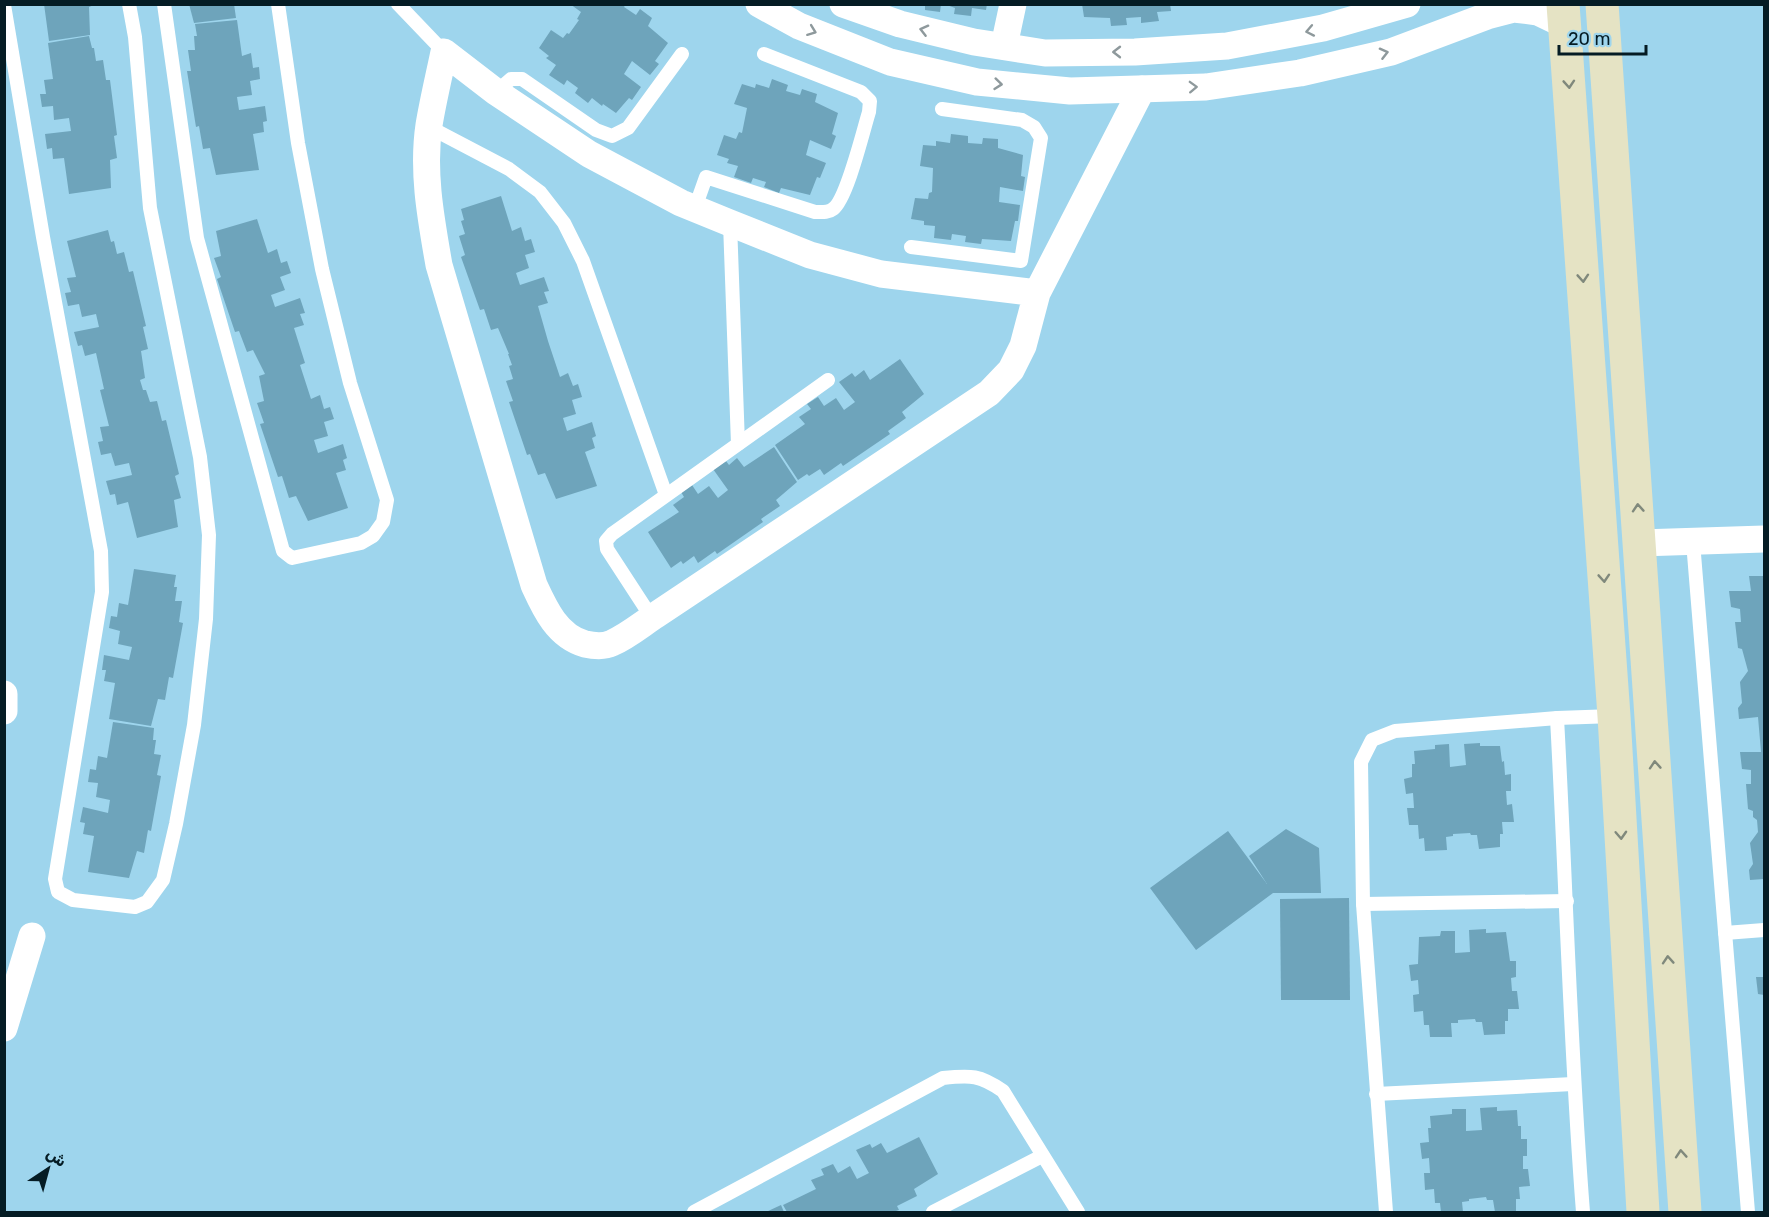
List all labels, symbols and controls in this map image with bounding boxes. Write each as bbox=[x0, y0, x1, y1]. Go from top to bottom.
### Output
scale bar bbox=[1559, 18, 1646, 56]
one-way arrow bbox=[805, 24, 816, 36]
one-way arrow bbox=[919, 24, 929, 37]
one-way arrow bbox=[1305, 24, 1315, 37]
text: 20 m bbox=[1568, 28, 1610, 50]
one-way arrow bbox=[1112, 46, 1121, 59]
one-way arrow bbox=[1379, 48, 1389, 60]
one-way arrow bbox=[994, 77, 1003, 90]
one-way arrow bbox=[1562, 79, 1575, 88]
one-way arrow bbox=[1188, 81, 1197, 93]
one-way arrow bbox=[1576, 274, 1589, 283]
one-way arrow bbox=[1631, 503, 1644, 512]
one-way arrow bbox=[1597, 573, 1610, 582]
one-way arrow bbox=[1649, 760, 1662, 770]
one-way arrow bbox=[1614, 831, 1627, 840]
one-way arrow bbox=[1662, 955, 1675, 964]
north arrow bbox=[18, 1139, 78, 1199]
text: ش bbox=[43, 1144, 70, 1171]
one-way arrow bbox=[1675, 1150, 1688, 1159]

